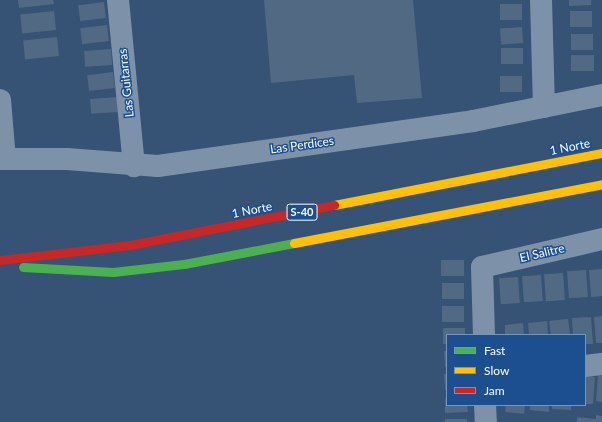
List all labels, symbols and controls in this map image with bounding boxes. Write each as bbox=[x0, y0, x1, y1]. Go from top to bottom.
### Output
street label: Las Guitarras bbox=[115, 48, 137, 118]
street label: Las Perdices bbox=[269, 133, 335, 157]
street label: 1 Norte bbox=[549, 136, 591, 158]
street label: 1 Norte bbox=[231, 199, 273, 221]
road number: S-40 bbox=[286, 203, 318, 221]
street label: El Salitre bbox=[518, 241, 566, 265]
legend bbox=[446, 334, 586, 406]
text: Fast bbox=[484, 343, 505, 358]
text: Slow bbox=[484, 363, 509, 378]
text: Jam bbox=[484, 383, 505, 398]

